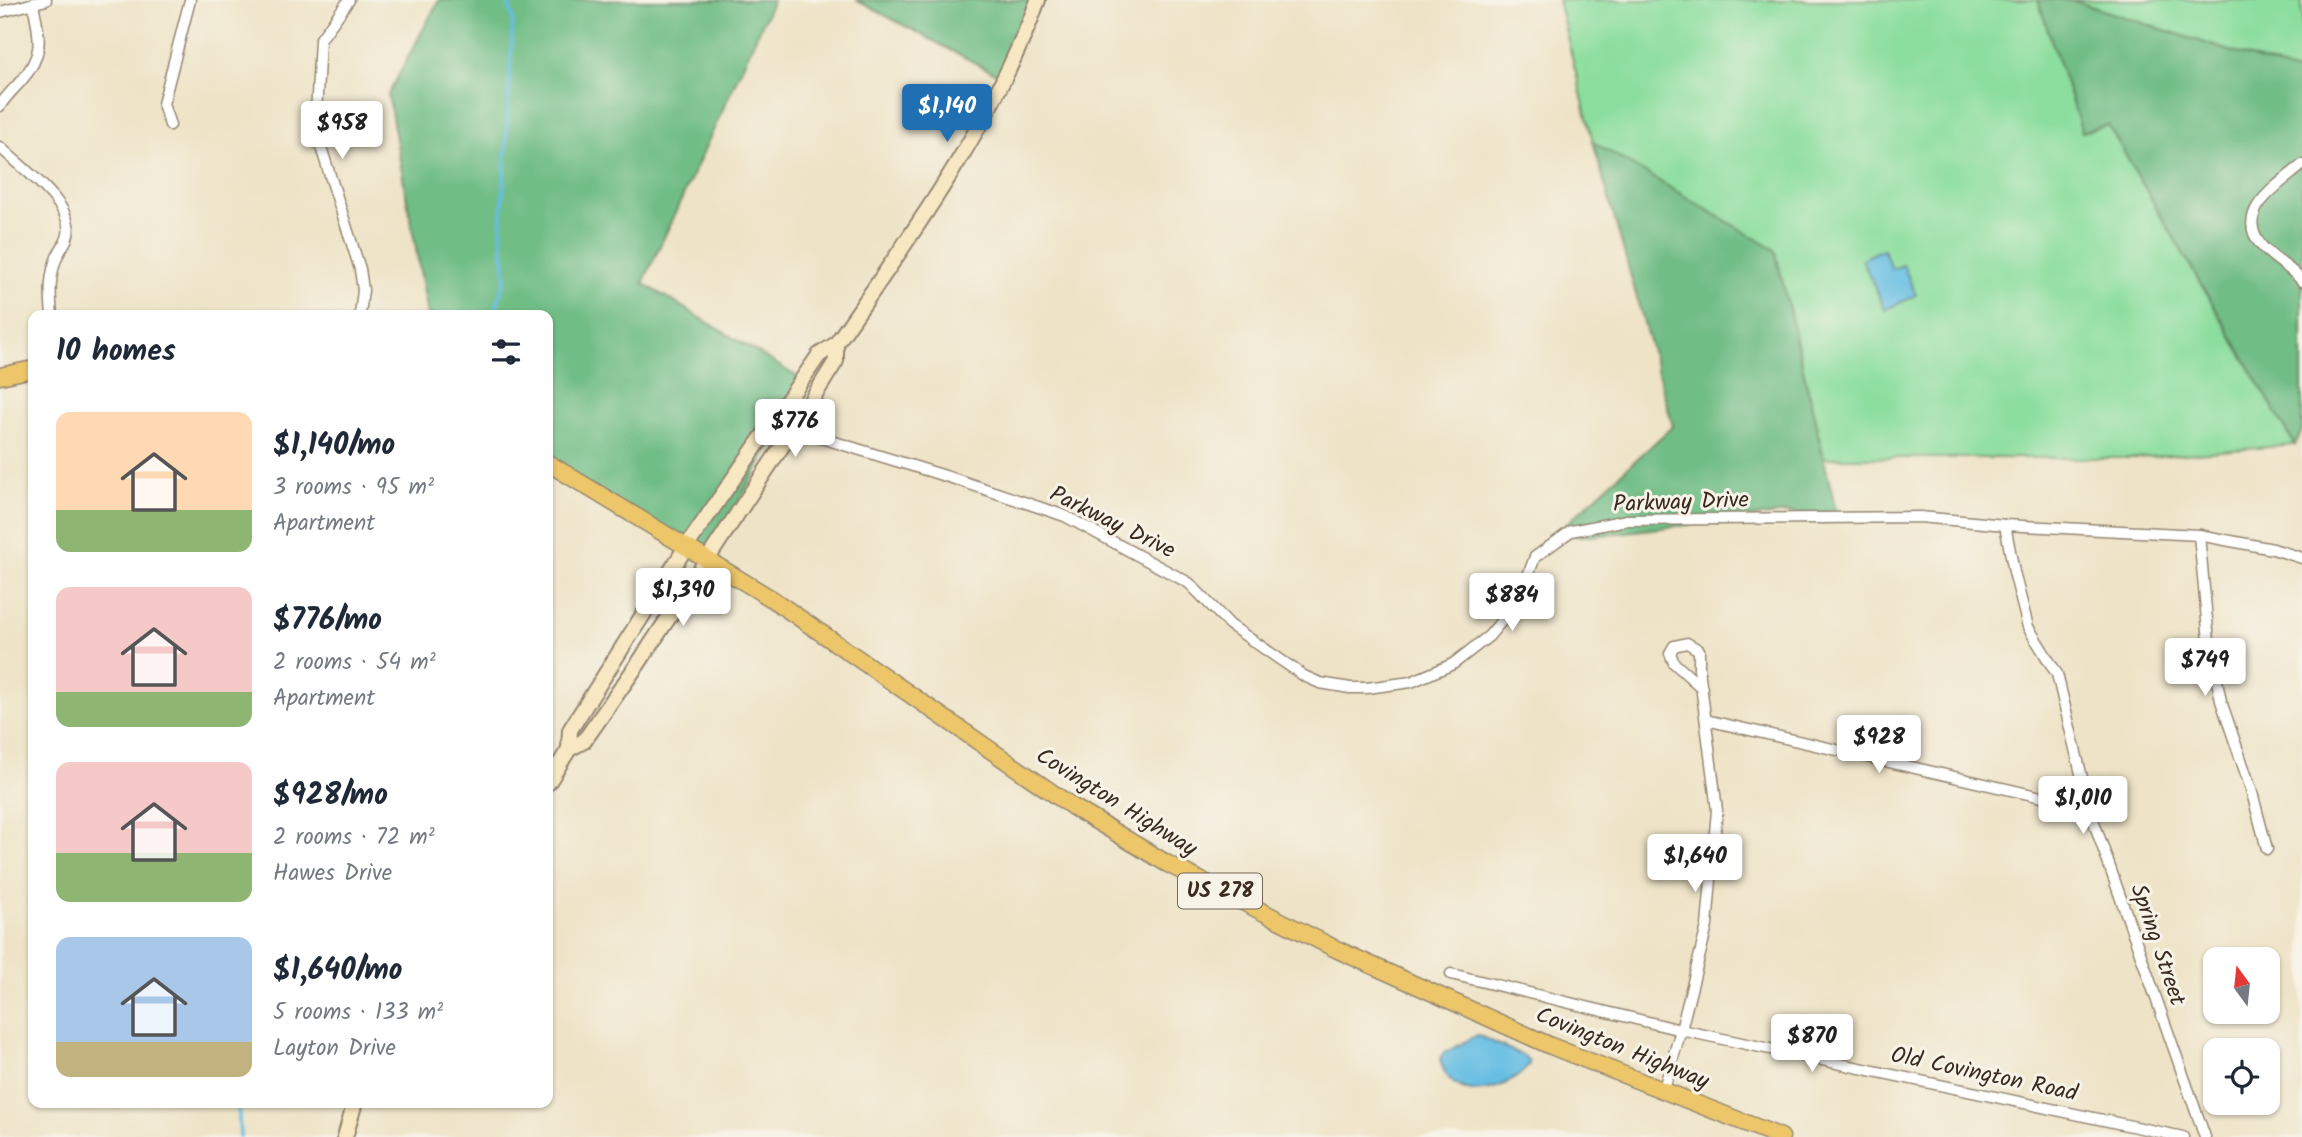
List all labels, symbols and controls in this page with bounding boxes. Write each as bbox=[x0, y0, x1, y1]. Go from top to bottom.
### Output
pin: $1,140 bbox=[890, 85, 1004, 144]
text: $1,140 bbox=[918, 89, 976, 125]
pin: $958 bbox=[301, 102, 383, 161]
text: $958 bbox=[317, 106, 367, 142]
text: 10 homes bbox=[56, 328, 176, 376]
icon: filters bbox=[487, 333, 525, 371]
pin: $776 bbox=[754, 400, 836, 459]
text: $776 bbox=[771, 404, 819, 440]
text: $1,140/mo bbox=[273, 422, 395, 470]
icon: home bbox=[112, 440, 196, 524]
text: 3 rooms · 95 m² bbox=[273, 470, 434, 506]
street label: Parkway Drive bbox=[1043, 477, 1181, 569]
street label: Parkway Drive bbox=[1612, 483, 1750, 523]
text: Apartment bbox=[273, 506, 375, 542]
pin: $1,390 bbox=[626, 568, 740, 628]
text: $1,390 bbox=[652, 573, 714, 609]
pin: $884 bbox=[1471, 574, 1553, 633]
text: $884 bbox=[1485, 578, 1539, 614]
text: $776/mo bbox=[273, 597, 382, 645]
icon: home bbox=[112, 615, 196, 699]
pin: $749 bbox=[2164, 638, 2246, 698]
text: $749 bbox=[2181, 643, 2229, 679]
text: 2 rooms · 54 m² bbox=[273, 645, 436, 681]
text: Apartment bbox=[273, 681, 375, 717]
pin: $928 bbox=[1838, 716, 1920, 775]
text: $928 bbox=[1853, 720, 1905, 756]
street label: Covington Highway bbox=[1028, 739, 1204, 867]
text: $928/mo bbox=[273, 772, 388, 820]
pin: $1,010 bbox=[2026, 776, 2140, 836]
text: $1,010 bbox=[2054, 781, 2112, 817]
icon: home bbox=[112, 790, 196, 874]
text: 2 rooms · 72 m² bbox=[273, 820, 435, 856]
pin: $1,640 bbox=[1638, 834, 1752, 894]
text: $1,640 bbox=[1663, 839, 1727, 875]
text: Hawes Drive bbox=[273, 856, 392, 892]
road number: US 278 bbox=[1178, 874, 1262, 908]
street label: Spring Street bbox=[2119, 879, 2195, 1012]
text: $1,640/mo bbox=[273, 947, 402, 995]
north arrow bbox=[2203, 947, 2280, 1024]
map controls bbox=[2203, 947, 2280, 1115]
icon: home bbox=[112, 965, 196, 1049]
text: 5 rooms · 133 m² bbox=[273, 995, 443, 1031]
street label: Covington Highway bbox=[1530, 998, 1714, 1100]
pin: $870 bbox=[1771, 1014, 1853, 1074]
text: $870 bbox=[1787, 1019, 1837, 1055]
text: Layton Drive bbox=[273, 1031, 396, 1067]
street label: Old Covington Road bbox=[1887, 1038, 2081, 1112]
button: locate bbox=[2203, 1038, 2280, 1115]

